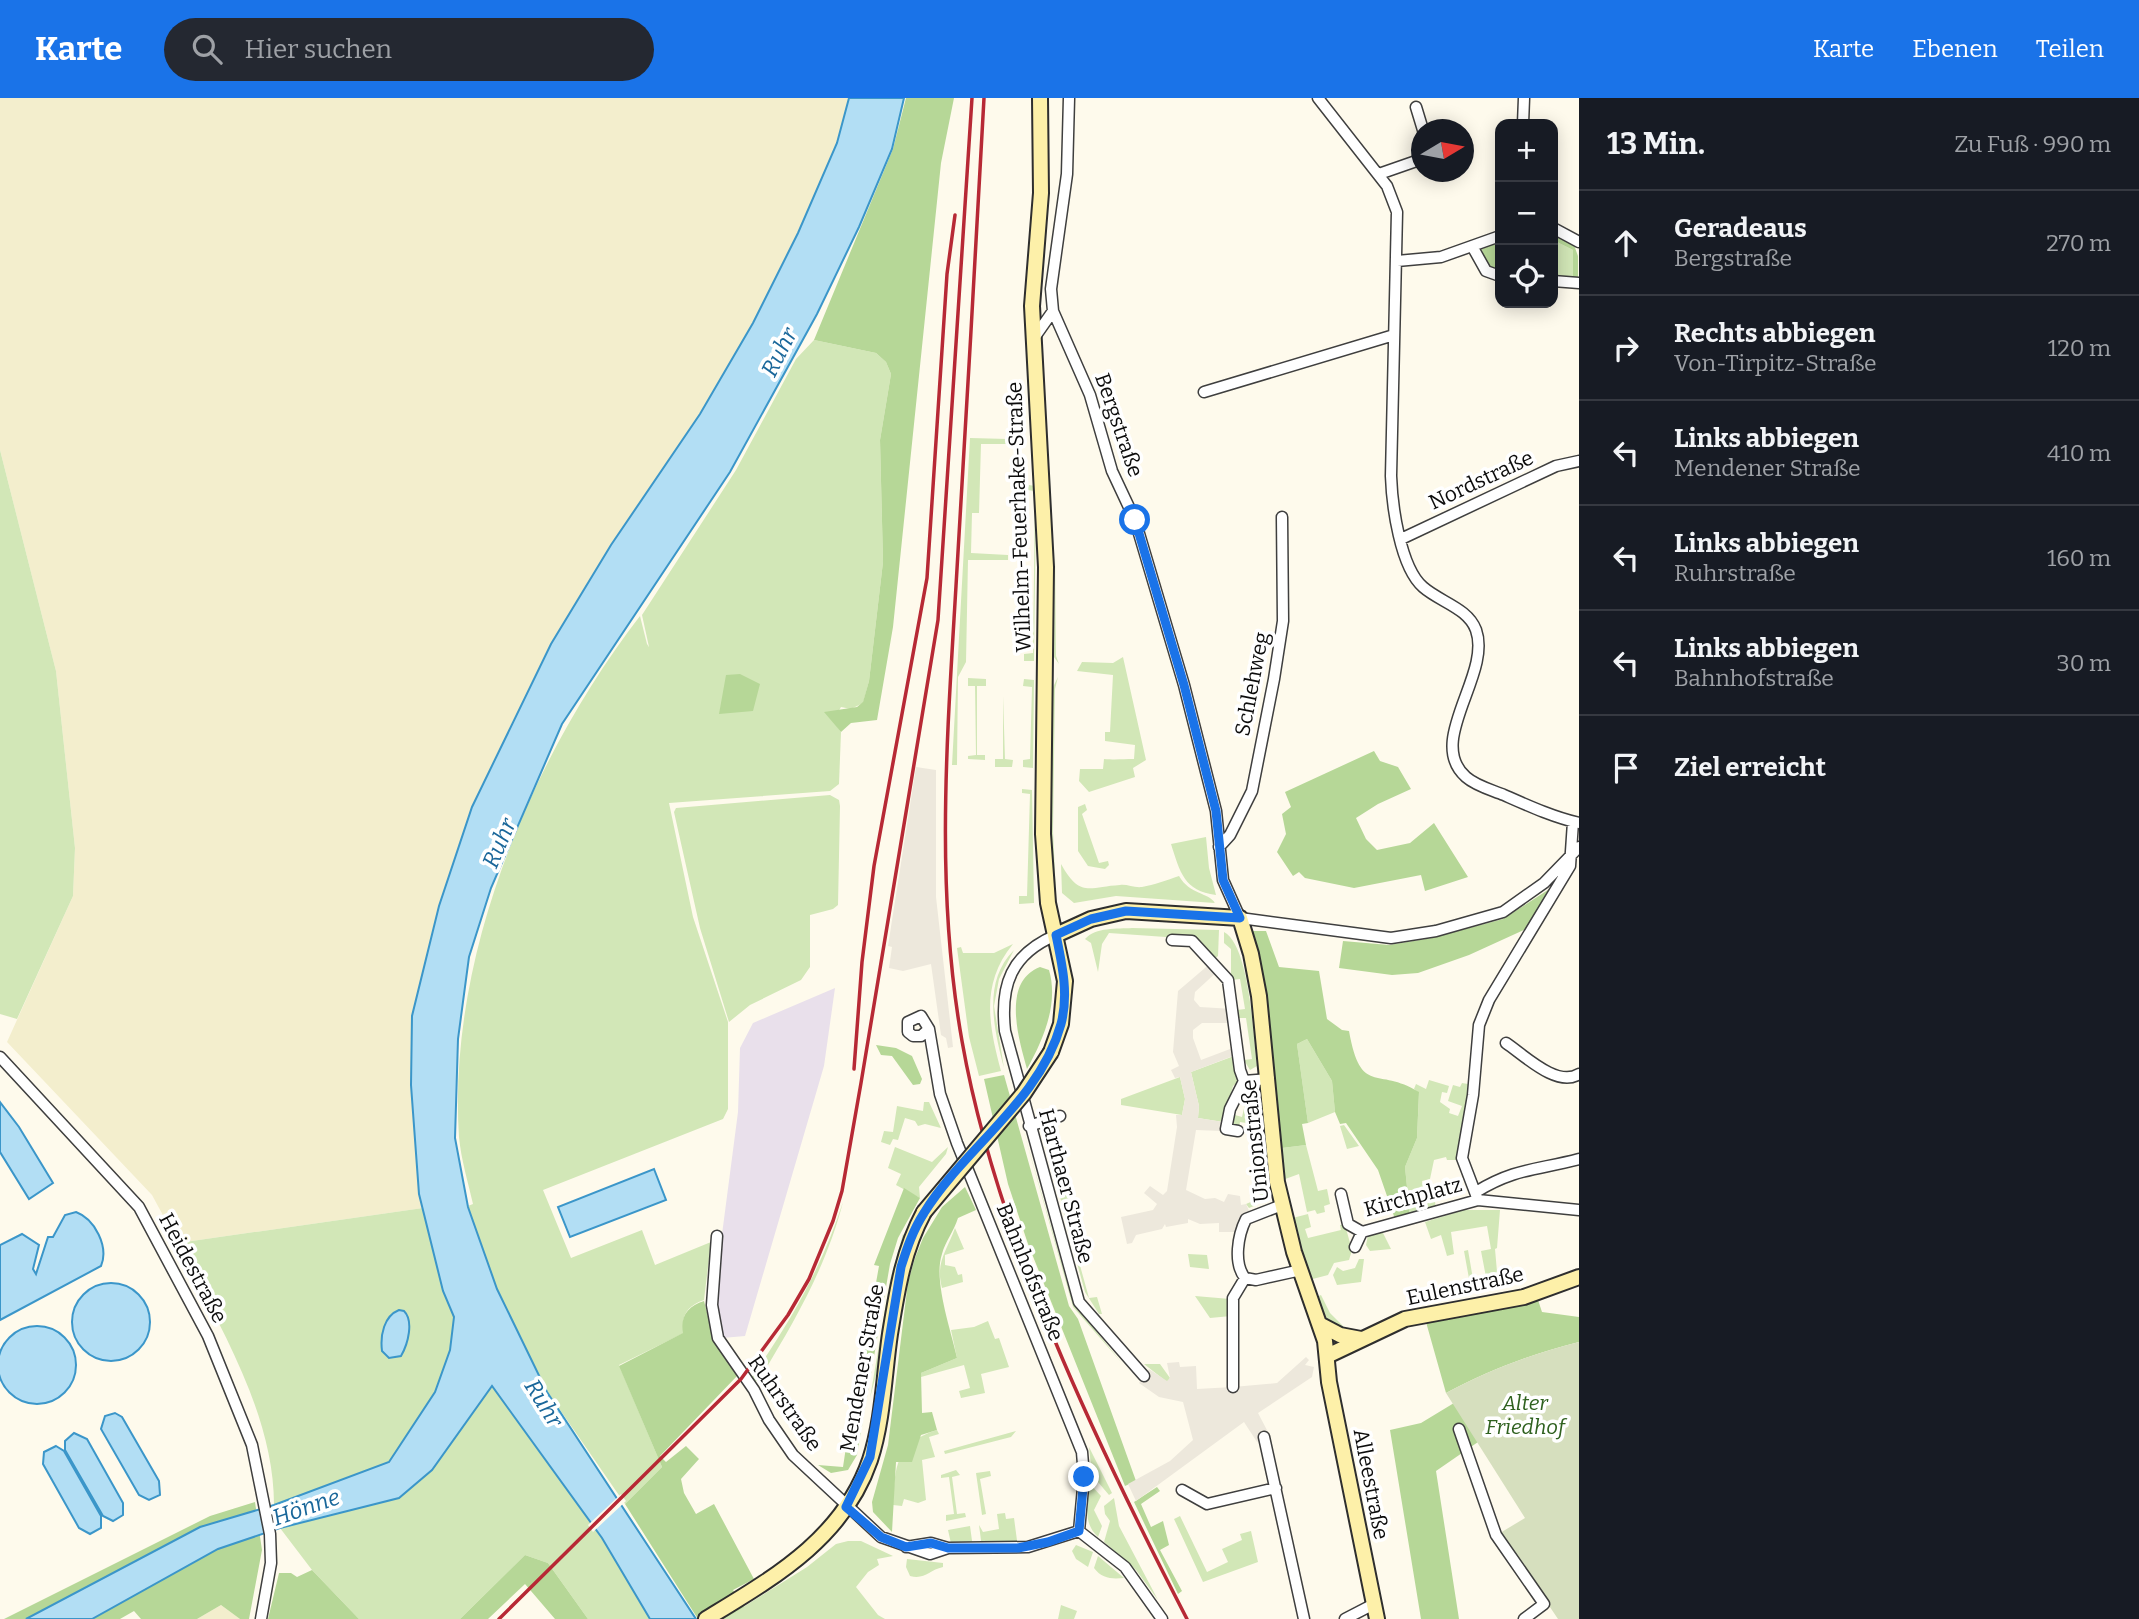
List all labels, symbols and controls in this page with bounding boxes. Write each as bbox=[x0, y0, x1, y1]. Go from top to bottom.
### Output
search box bbox=[164, 18, 654, 81]
text: Karte bbox=[35, 29, 122, 69]
icon: search bbox=[188, 30, 226, 68]
text: Hier suchen bbox=[244, 34, 392, 65]
text: Karte bbox=[1813, 35, 1874, 63]
text: Ebenen bbox=[1912, 35, 1998, 63]
text: Teilen bbox=[2036, 35, 2104, 63]
north arrow bbox=[1411, 119, 1474, 182]
map controls bbox=[1495, 119, 1558, 308]
button: + bbox=[1495, 119, 1558, 182]
text: 13 Min. bbox=[1607, 126, 1705, 162]
text: Zu Fuß · 990 m bbox=[1954, 130, 2111, 158]
button: − bbox=[1495, 182, 1558, 245]
text: Geradeaus bbox=[1674, 213, 1807, 244]
icon: ahead bbox=[1607, 224, 1645, 262]
text: 270 m bbox=[2046, 229, 2111, 257]
text: Bergstraße bbox=[1674, 244, 1792, 272]
button: locate bbox=[1495, 245, 1558, 308]
text: Rechts abbiegen bbox=[1674, 318, 1876, 349]
water label: Ruhr bbox=[755, 321, 804, 381]
icon: right bbox=[1607, 329, 1645, 367]
text: 120 m bbox=[2048, 334, 2111, 362]
text: Von-Tirpitz-Straße bbox=[1674, 349, 1877, 377]
street label: Bergstraße bbox=[1089, 370, 1149, 480]
street label: Wilhelm-Feuerhake-Straße bbox=[1001, 381, 1037, 653]
text: Links abbiegen bbox=[1674, 423, 1859, 454]
icon: left bbox=[1607, 434, 1645, 472]
text: 410 m bbox=[2047, 439, 2111, 467]
street label: Nordstraße bbox=[1425, 444, 1537, 516]
text: Mendener Straße bbox=[1674, 454, 1861, 482]
route start bbox=[1119, 504, 1150, 535]
text: Links abbiegen bbox=[1674, 528, 1859, 559]
icon: left bbox=[1607, 539, 1645, 577]
text: 160 m bbox=[2047, 544, 2111, 572]
text: Ruhrstraße bbox=[1674, 559, 1796, 587]
street label: Schlehweg bbox=[1229, 629, 1275, 738]
text: Links abbiegen bbox=[1674, 633, 1859, 664]
icon: left bbox=[1607, 644, 1645, 682]
text: 30 m bbox=[2057, 649, 2111, 677]
text: Bahnhofstraße bbox=[1674, 664, 1834, 692]
icon: arrive bbox=[1607, 749, 1645, 787]
text: Ziel erreicht bbox=[1674, 752, 1826, 783]
water label: Ruhr bbox=[476, 812, 523, 872]
street label: Unionstraße bbox=[1236, 1078, 1274, 1204]
street label: Harthaer Straße bbox=[1033, 1106, 1099, 1266]
street label: Kirchplatz bbox=[1361, 1171, 1465, 1223]
street label: Bahnhofstraße bbox=[991, 1199, 1069, 1345]
street label: Heidestraße bbox=[153, 1209, 233, 1327]
street label: Eulenstraße bbox=[1404, 1261, 1526, 1311]
street label: Mendener Straße bbox=[834, 1282, 890, 1454]
street label: Ruhrstraße bbox=[742, 1350, 828, 1456]
water label: Ruhr bbox=[519, 1374, 570, 1434]
park label: Alter Friedhof bbox=[1485, 1390, 1568, 1440]
street label: Alleestraße bbox=[1348, 1426, 1394, 1542]
route end bbox=[1068, 1461, 1099, 1492]
water label: Hönne bbox=[269, 1482, 344, 1532]

